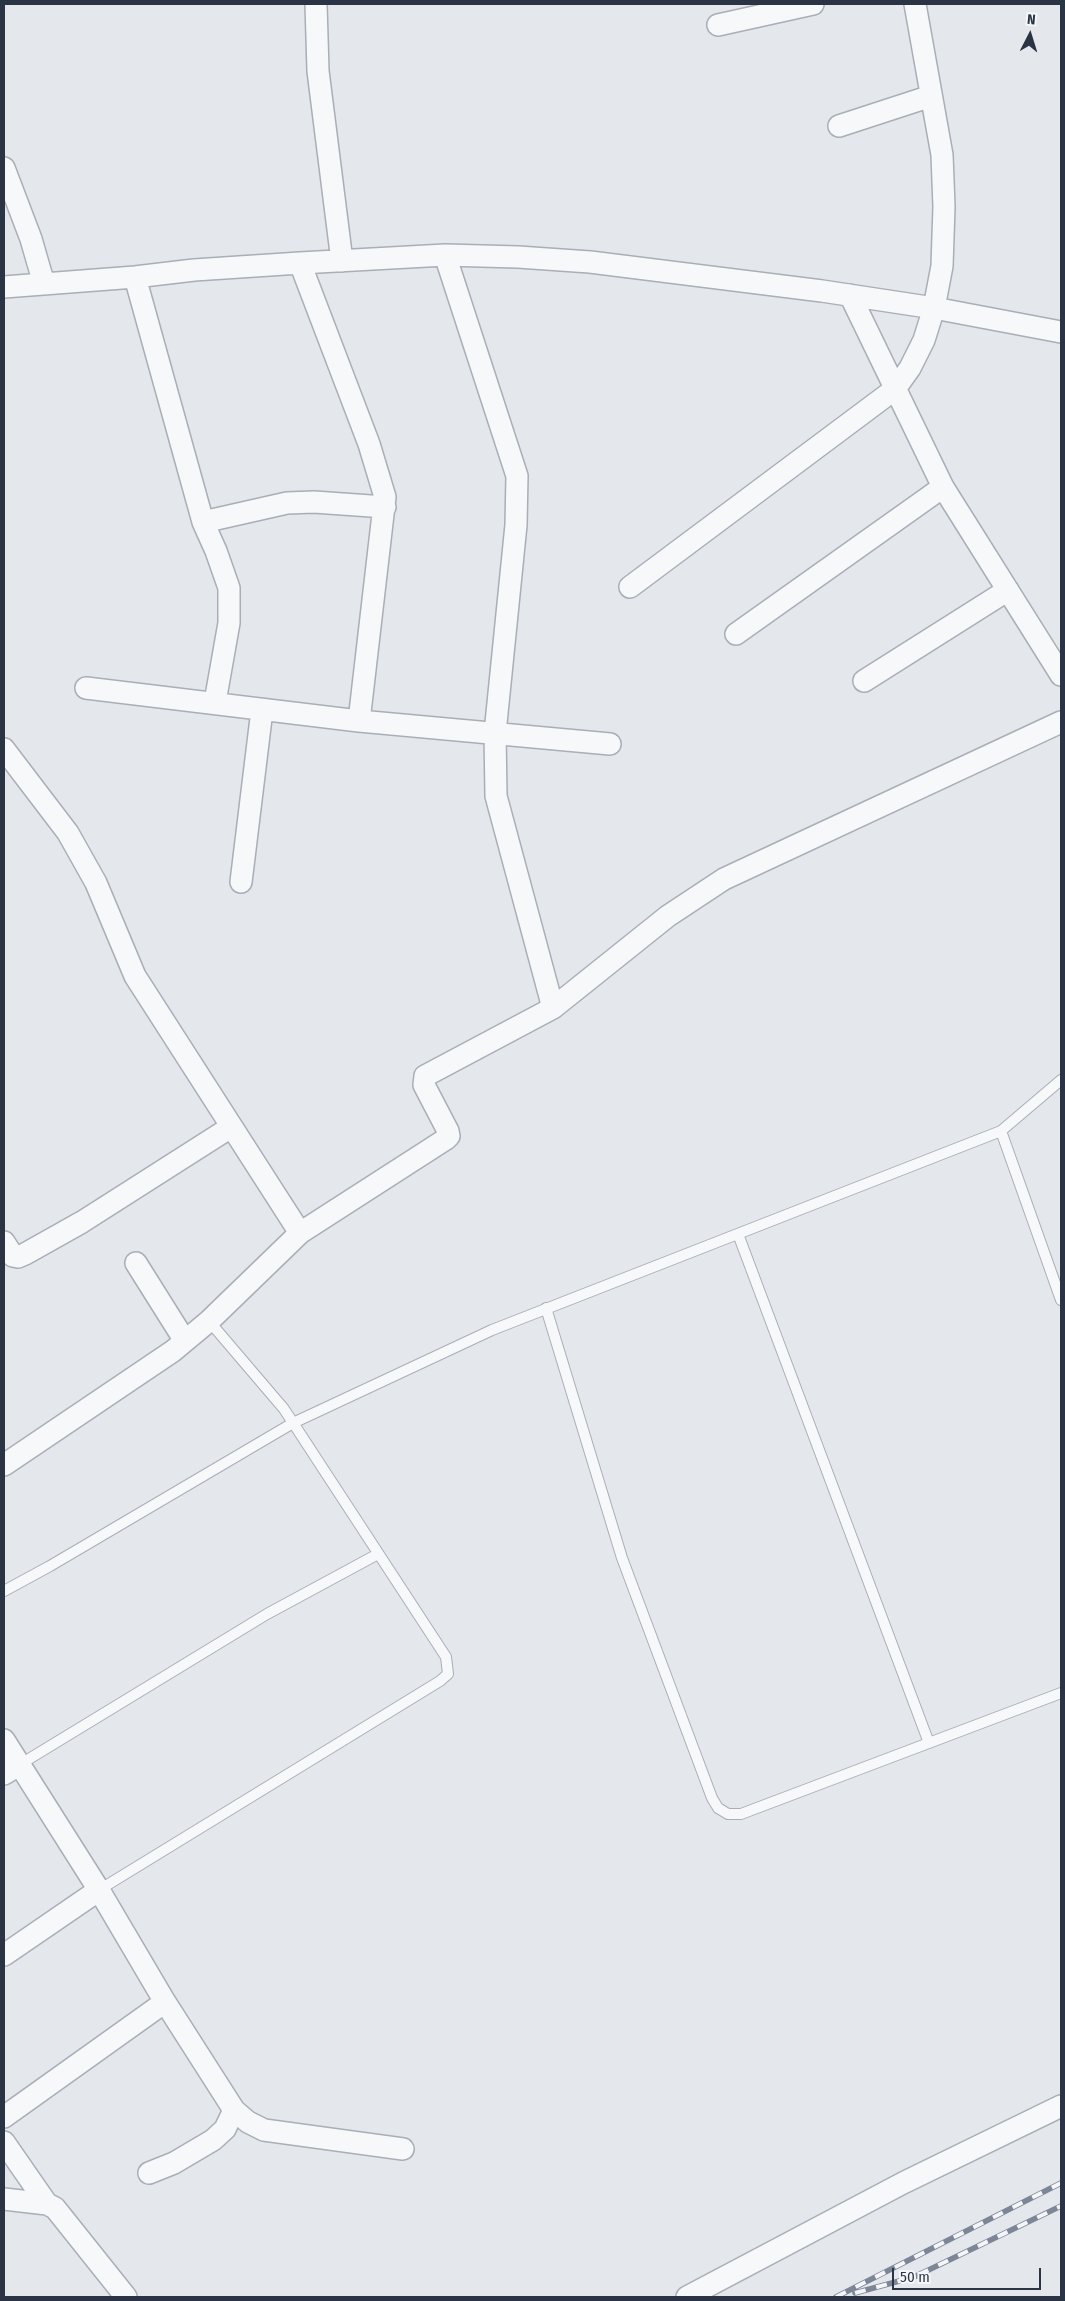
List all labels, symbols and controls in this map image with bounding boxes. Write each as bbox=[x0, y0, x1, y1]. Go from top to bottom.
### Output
north arrow bbox=[1005, 10, 1055, 60]
text: N bbox=[1026, 11, 1036, 28]
scale bar bbox=[895, 2258, 1044, 2290]
text: 50 m bbox=[900, 2268, 930, 2286]

